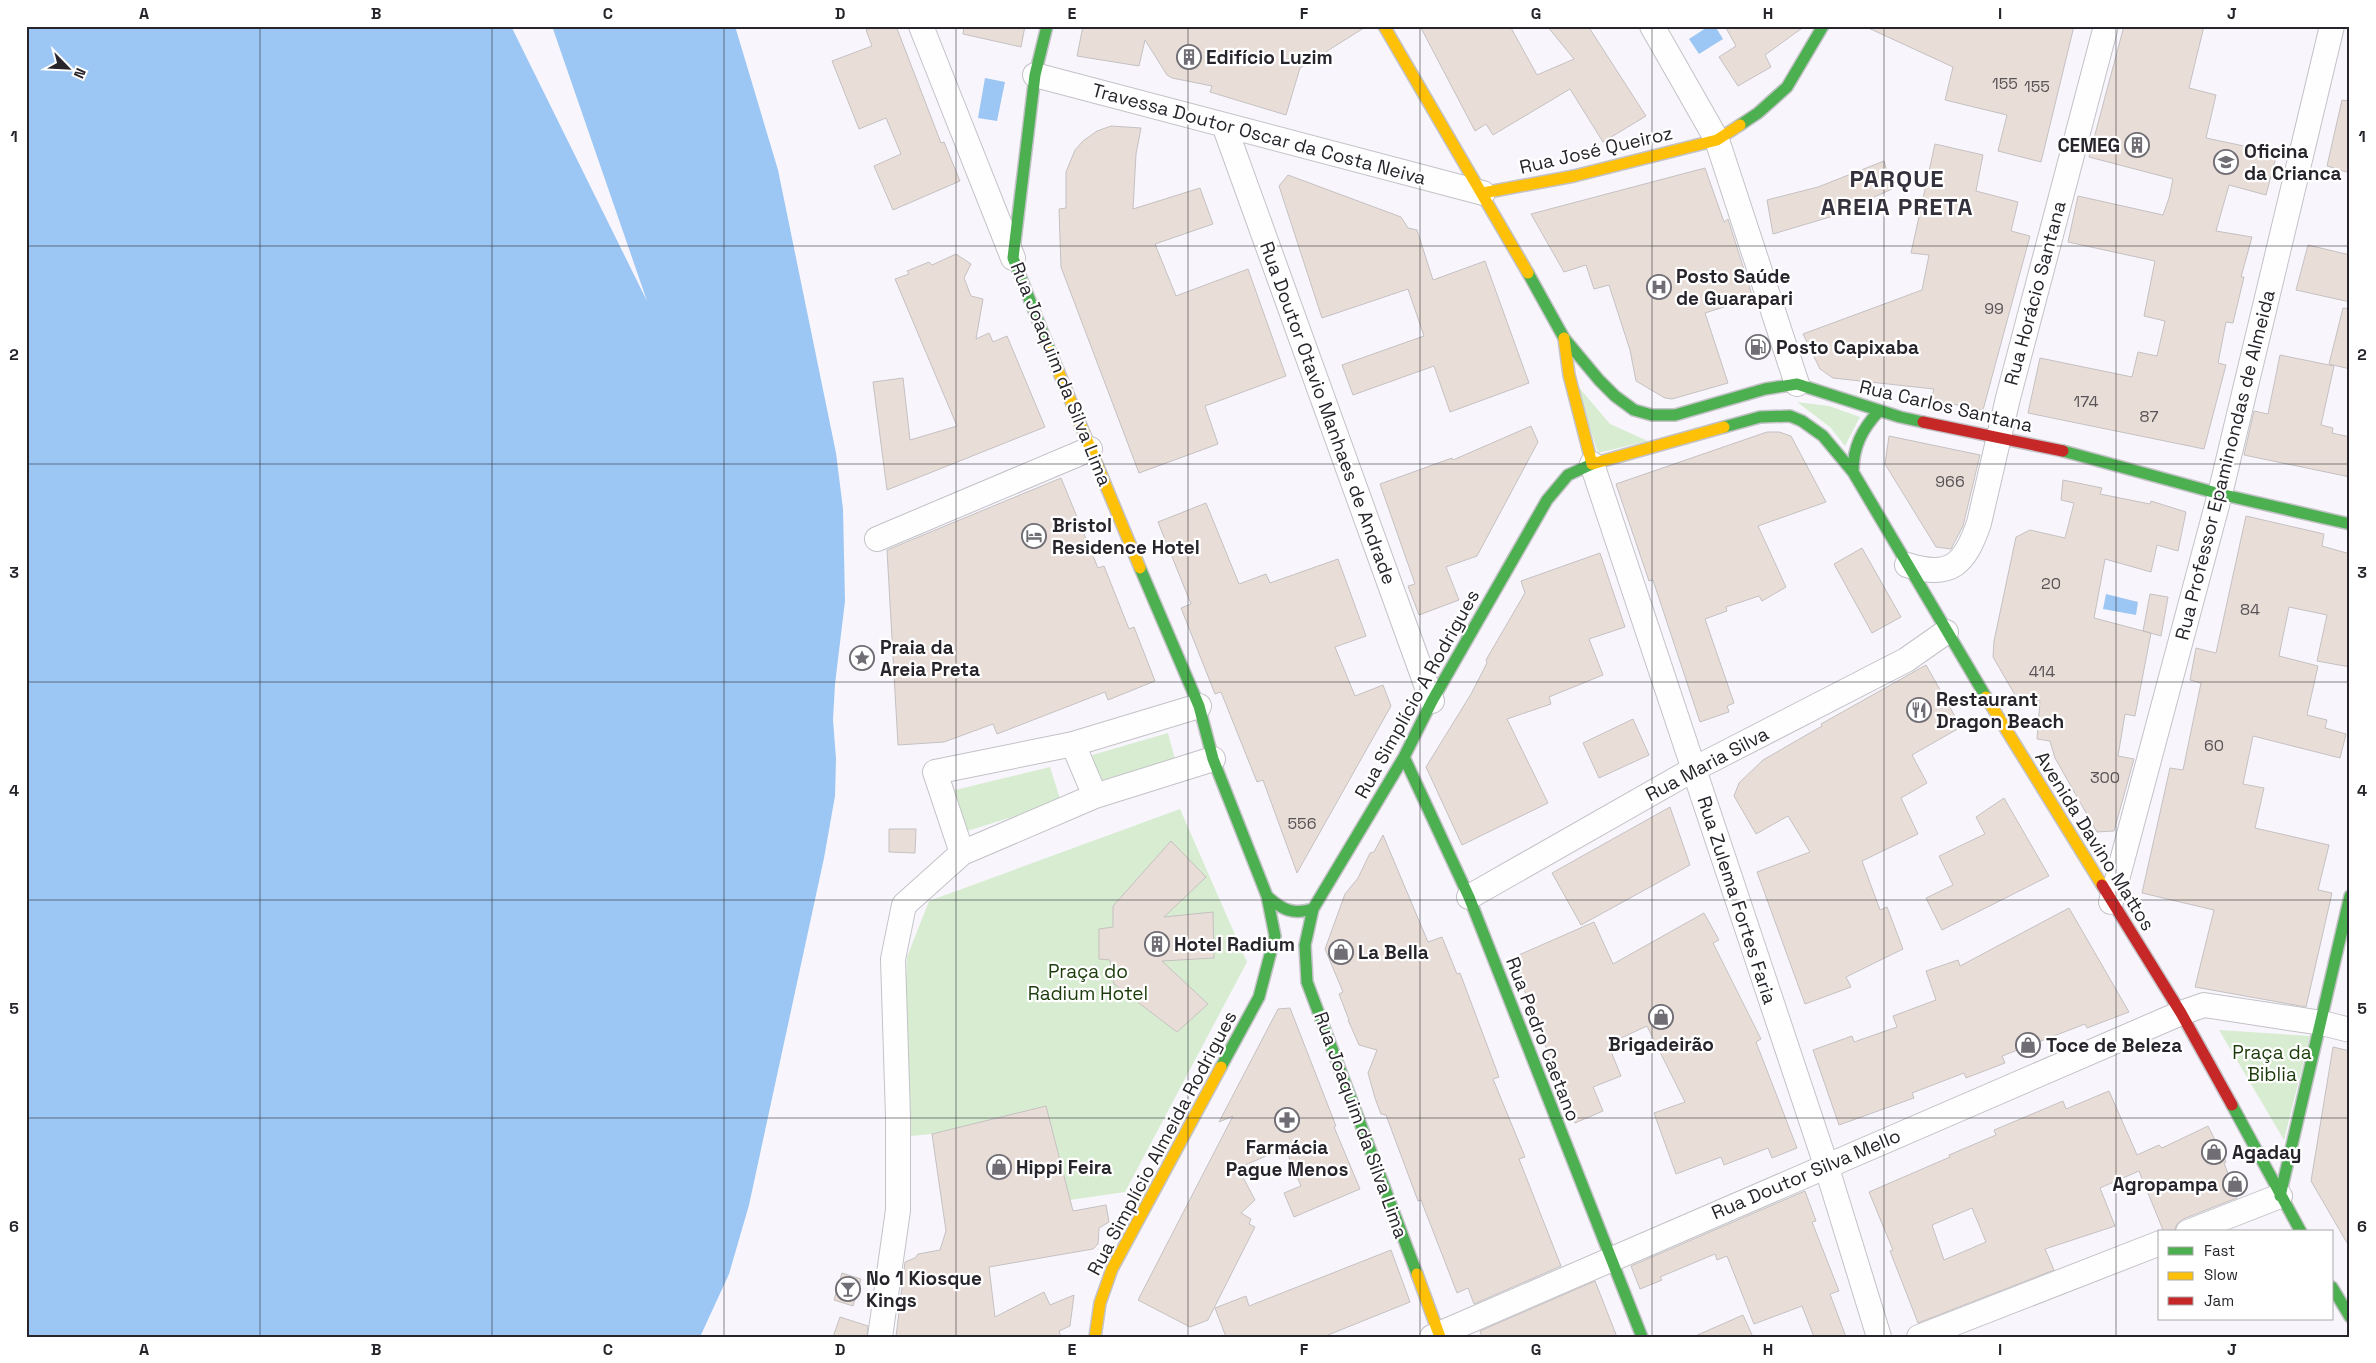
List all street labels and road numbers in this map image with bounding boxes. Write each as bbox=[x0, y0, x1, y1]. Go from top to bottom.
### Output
street label: Travessa Doutor Oscar da Costa Neiva bbox=[1089, 77, 1429, 191]
street label: Rua José Queiroz bbox=[1517, 120, 1675, 180]
street label: Rua Horácio Santana bbox=[1998, 198, 2072, 388]
street label: Rua Doutor Otavio Manhaes de Andrade bbox=[1254, 238, 1402, 588]
street label: Rua Joaquim da Silva Lima bbox=[1005, 258, 1117, 490]
street label: Rua Professor Epaminondas de Almeida bbox=[2169, 287, 2281, 643]
street label: Rua Carlos Santana bbox=[1857, 374, 2035, 438]
street label: Rua Simplício A Rodrigues bbox=[1349, 585, 1485, 803]
street label: Rua Maria Silva bbox=[1641, 721, 1773, 807]
street label: Avenida Davino Mattos bbox=[2029, 746, 2161, 936]
street label: Rua Zulema Fortes Faria bbox=[1692, 793, 1782, 1007]
street label: Rua Pedro Caetano bbox=[1500, 953, 1586, 1125]
street label: Rua Simplício Almeida Rodrigues bbox=[1082, 1007, 1242, 1279]
street label: Rua Joaquim da Silva Lima bbox=[1308, 1008, 1414, 1242]
street label: Rua Doutor Silva Mello bbox=[1708, 1123, 1904, 1225]

